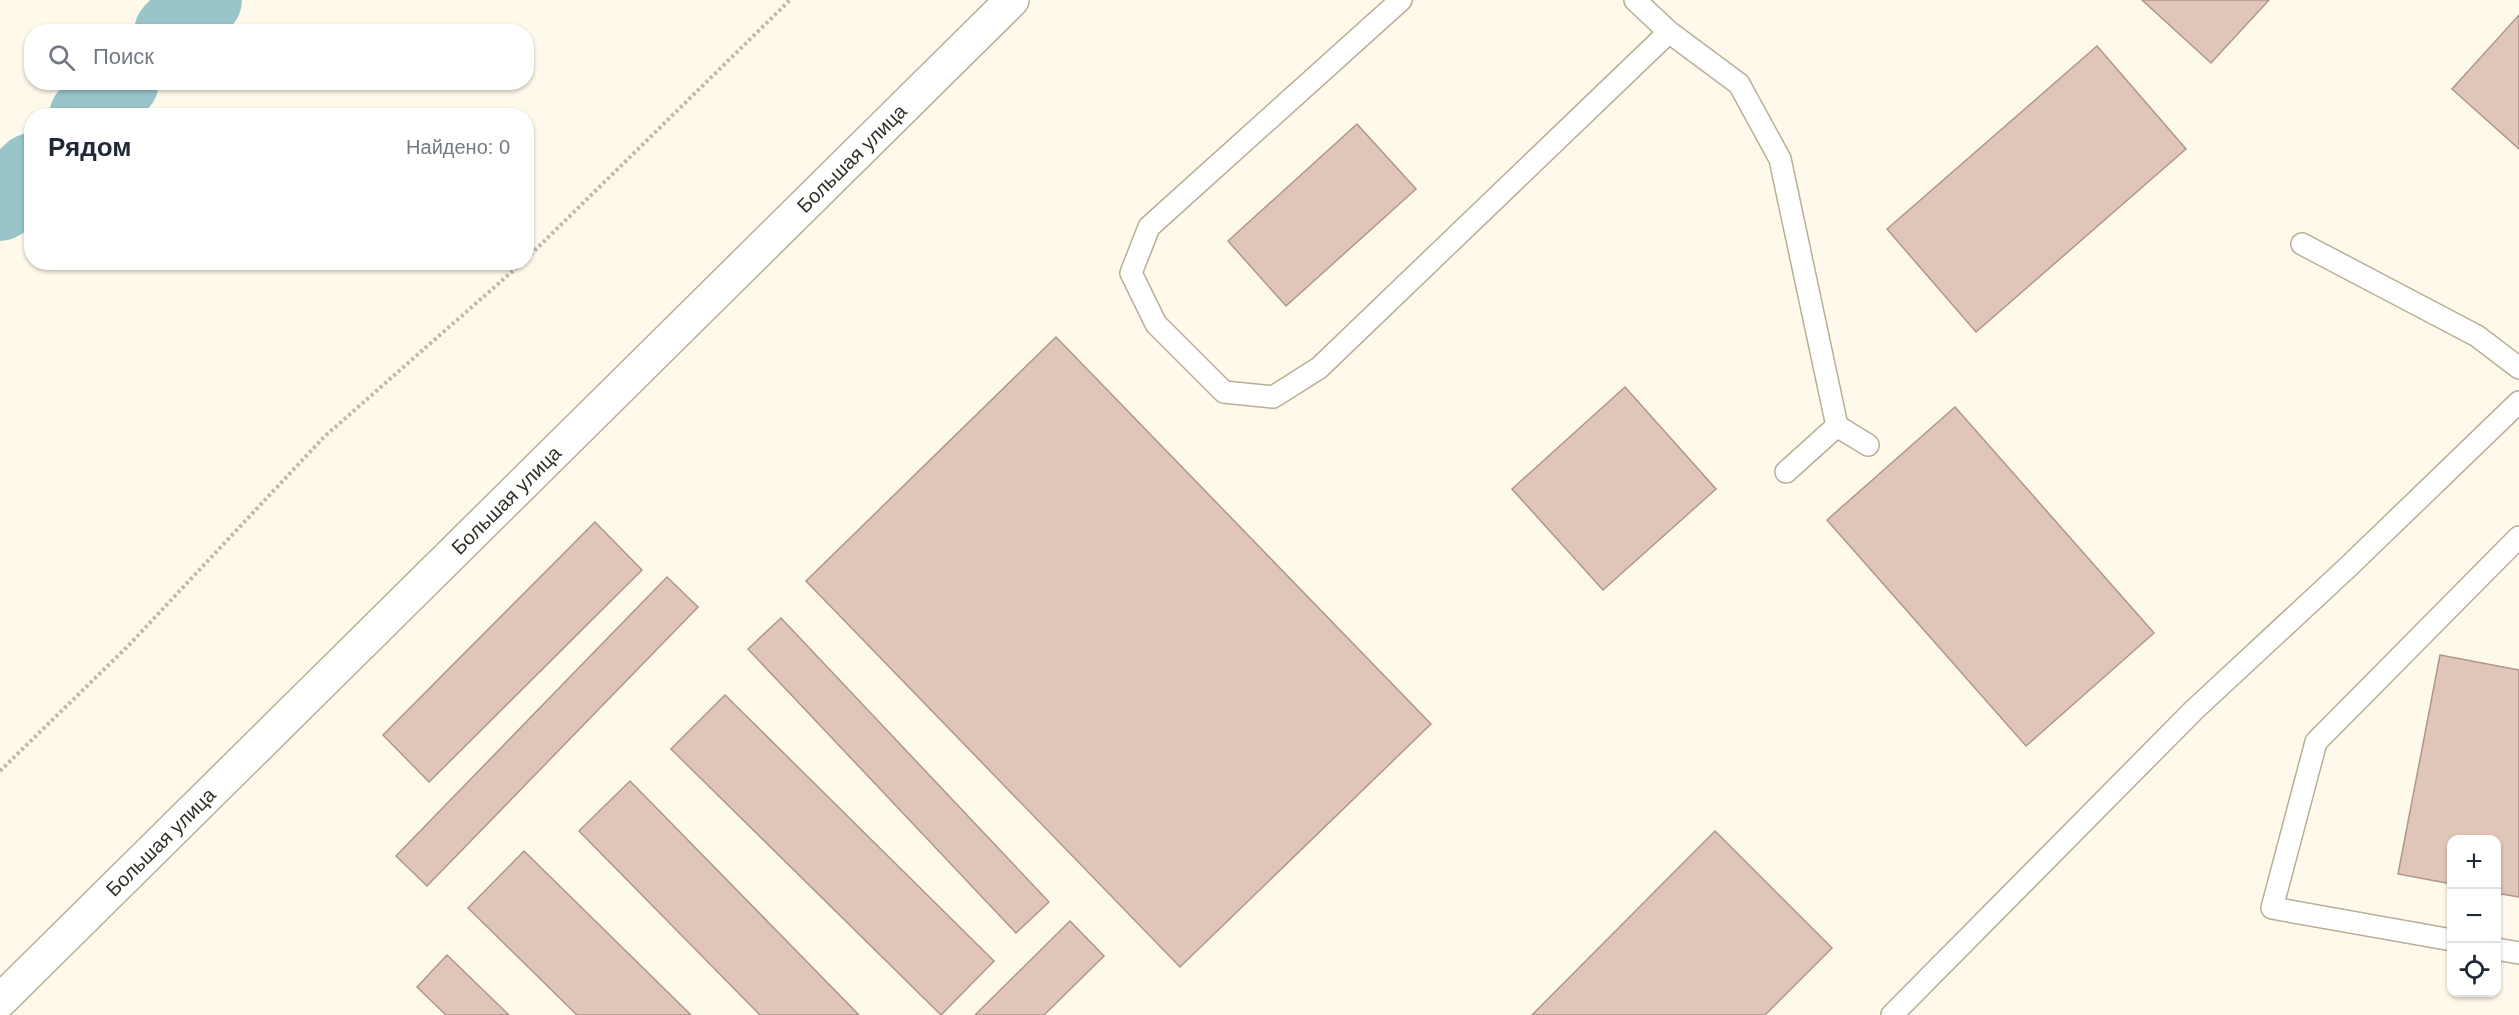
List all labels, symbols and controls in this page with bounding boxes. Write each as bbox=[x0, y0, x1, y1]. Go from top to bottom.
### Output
search box bbox=[24, 24, 534, 90]
icon: search bbox=[45, 41, 78, 74]
text: Поиск bbox=[93, 44, 154, 69]
street label: Большая улица bbox=[793, 99, 911, 217]
text: Рядом bbox=[48, 132, 131, 162]
text: Найдено: 0 bbox=[406, 136, 510, 158]
street label: Большая улица bbox=[447, 441, 566, 559]
street label: Большая улица bbox=[102, 783, 220, 901]
map controls bbox=[2447, 835, 2501, 997]
button: + bbox=[2447, 835, 2501, 889]
button: − bbox=[2447, 889, 2501, 943]
button: locate bbox=[2447, 943, 2501, 997]

